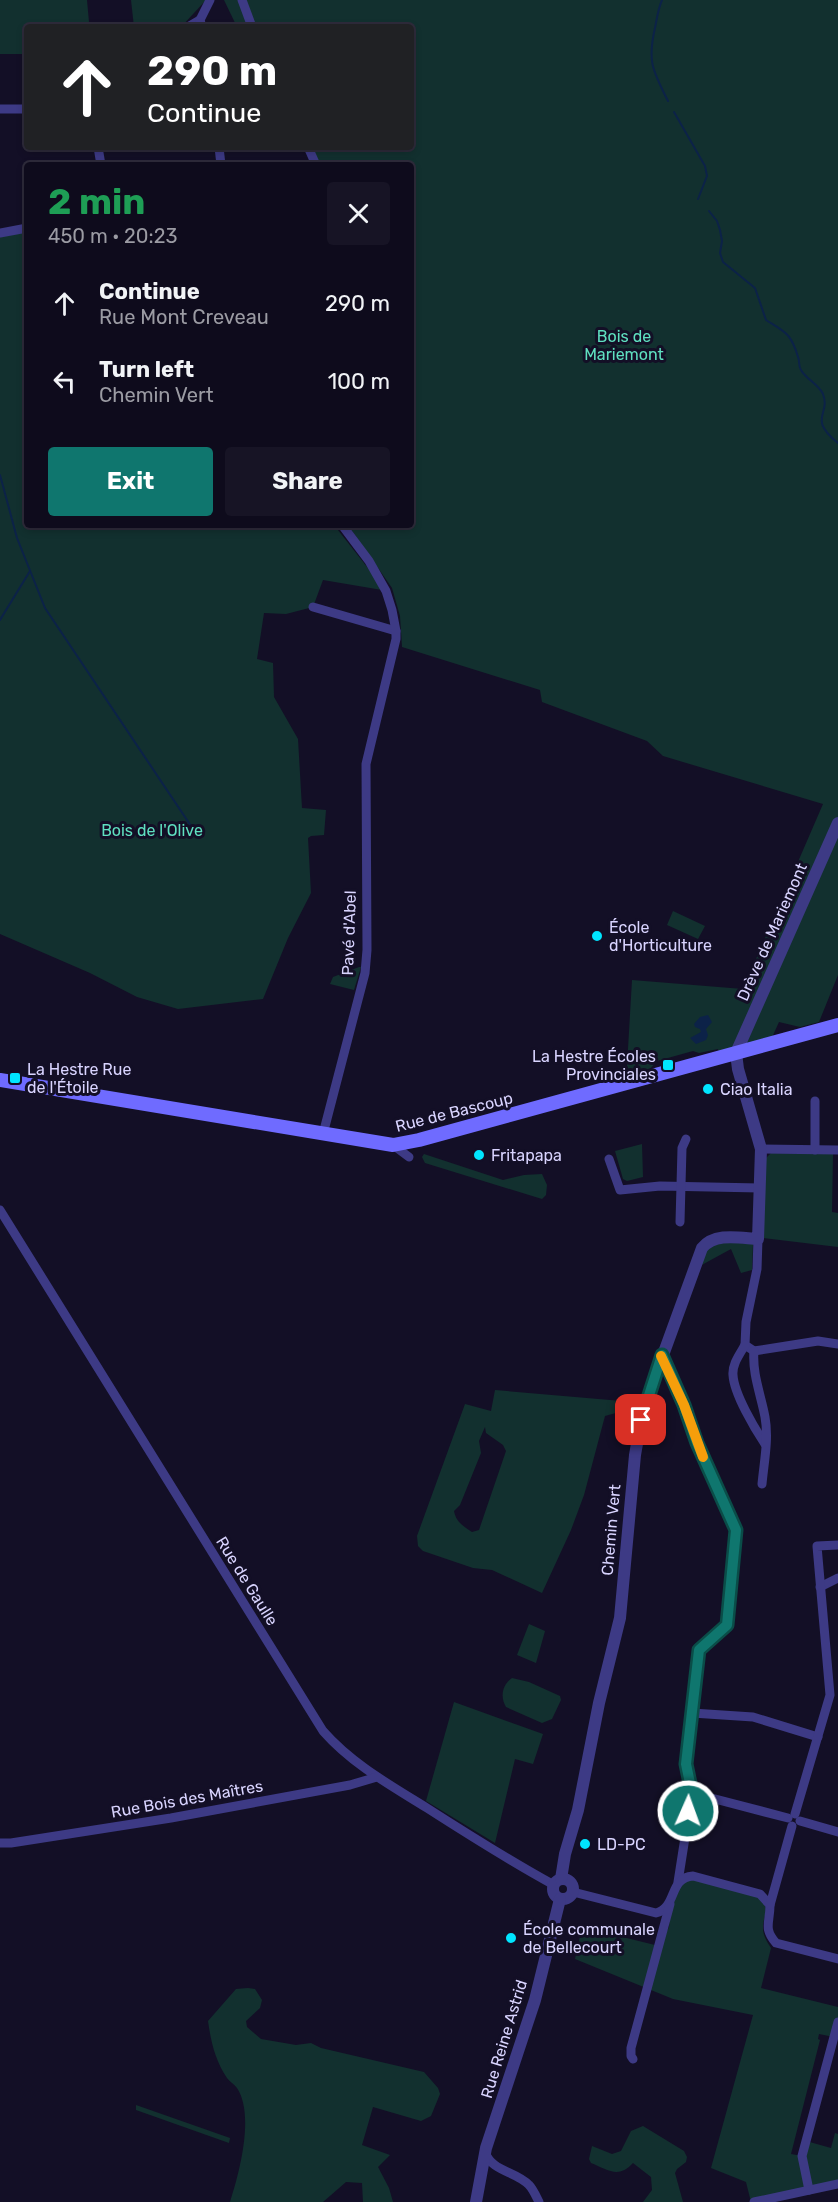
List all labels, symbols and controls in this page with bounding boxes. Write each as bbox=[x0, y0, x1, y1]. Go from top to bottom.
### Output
text: 290 m bbox=[147, 46, 277, 96]
icon: ahead bbox=[48, 48, 126, 126]
text: Continue bbox=[147, 97, 261, 129]
text: 2 min bbox=[48, 180, 146, 223]
button: close bbox=[327, 182, 390, 245]
text: 450 m · 20:23 bbox=[48, 224, 177, 248]
text: Continue bbox=[99, 278, 200, 305]
icon: ahead bbox=[48, 287, 81, 320]
text: 290 m bbox=[325, 290, 390, 317]
text: Rue Mont Creveau bbox=[99, 305, 269, 329]
park label: Bois de Mariemont bbox=[584, 327, 664, 364]
text: Turn left bbox=[99, 356, 194, 383]
icon: left bbox=[48, 365, 81, 398]
text: 100 m bbox=[328, 368, 390, 395]
text: Chemin Vert bbox=[99, 383, 213, 407]
button: Exit bbox=[48, 447, 213, 516]
button: Share bbox=[225, 447, 390, 516]
park label: Bois de l'Olive bbox=[101, 821, 203, 840]
street label: Drève de Mariemont bbox=[733, 860, 811, 1004]
street label: Pavé d'Abel bbox=[338, 890, 360, 976]
place label: École d'Horticulture bbox=[609, 918, 712, 955]
marker: École d'Horticulture bbox=[590, 929, 604, 943]
place label: La Hestre Écoles Provinciales bbox=[532, 1047, 656, 1084]
marker: La Hestre Écoles Provinciales bbox=[661, 1058, 675, 1072]
place label: La Hestre Rue de l'Étoile bbox=[27, 1060, 131, 1097]
marker: La Hestre Rue de l'Étoile bbox=[8, 1071, 22, 1085]
place label: Ciao Italia bbox=[720, 1080, 793, 1099]
marker: Ciao Italia bbox=[701, 1082, 715, 1096]
street label: Rue de Bascoup bbox=[393, 1088, 515, 1136]
place label: Fritapapa bbox=[491, 1146, 562, 1165]
marker: Fritapapa bbox=[472, 1148, 486, 1162]
pin bbox=[615, 1394, 666, 1445]
icon: arrive bbox=[624, 1403, 657, 1436]
street label: Chemin Vert bbox=[598, 1484, 624, 1576]
street label: Rue de Gaulle bbox=[212, 1533, 282, 1629]
street label: Rue Bois des Maîtres bbox=[109, 1776, 265, 1822]
position arrow bbox=[656, 1779, 720, 1843]
place label: LD-PC bbox=[597, 1835, 646, 1854]
marker: LD-PC bbox=[578, 1837, 592, 1851]
place label: École communale de Bellecourt bbox=[523, 1920, 655, 1957]
marker: École communale de Bellecourt bbox=[504, 1931, 518, 1945]
street label: Rue Reine Astrid bbox=[477, 1977, 531, 2101]

